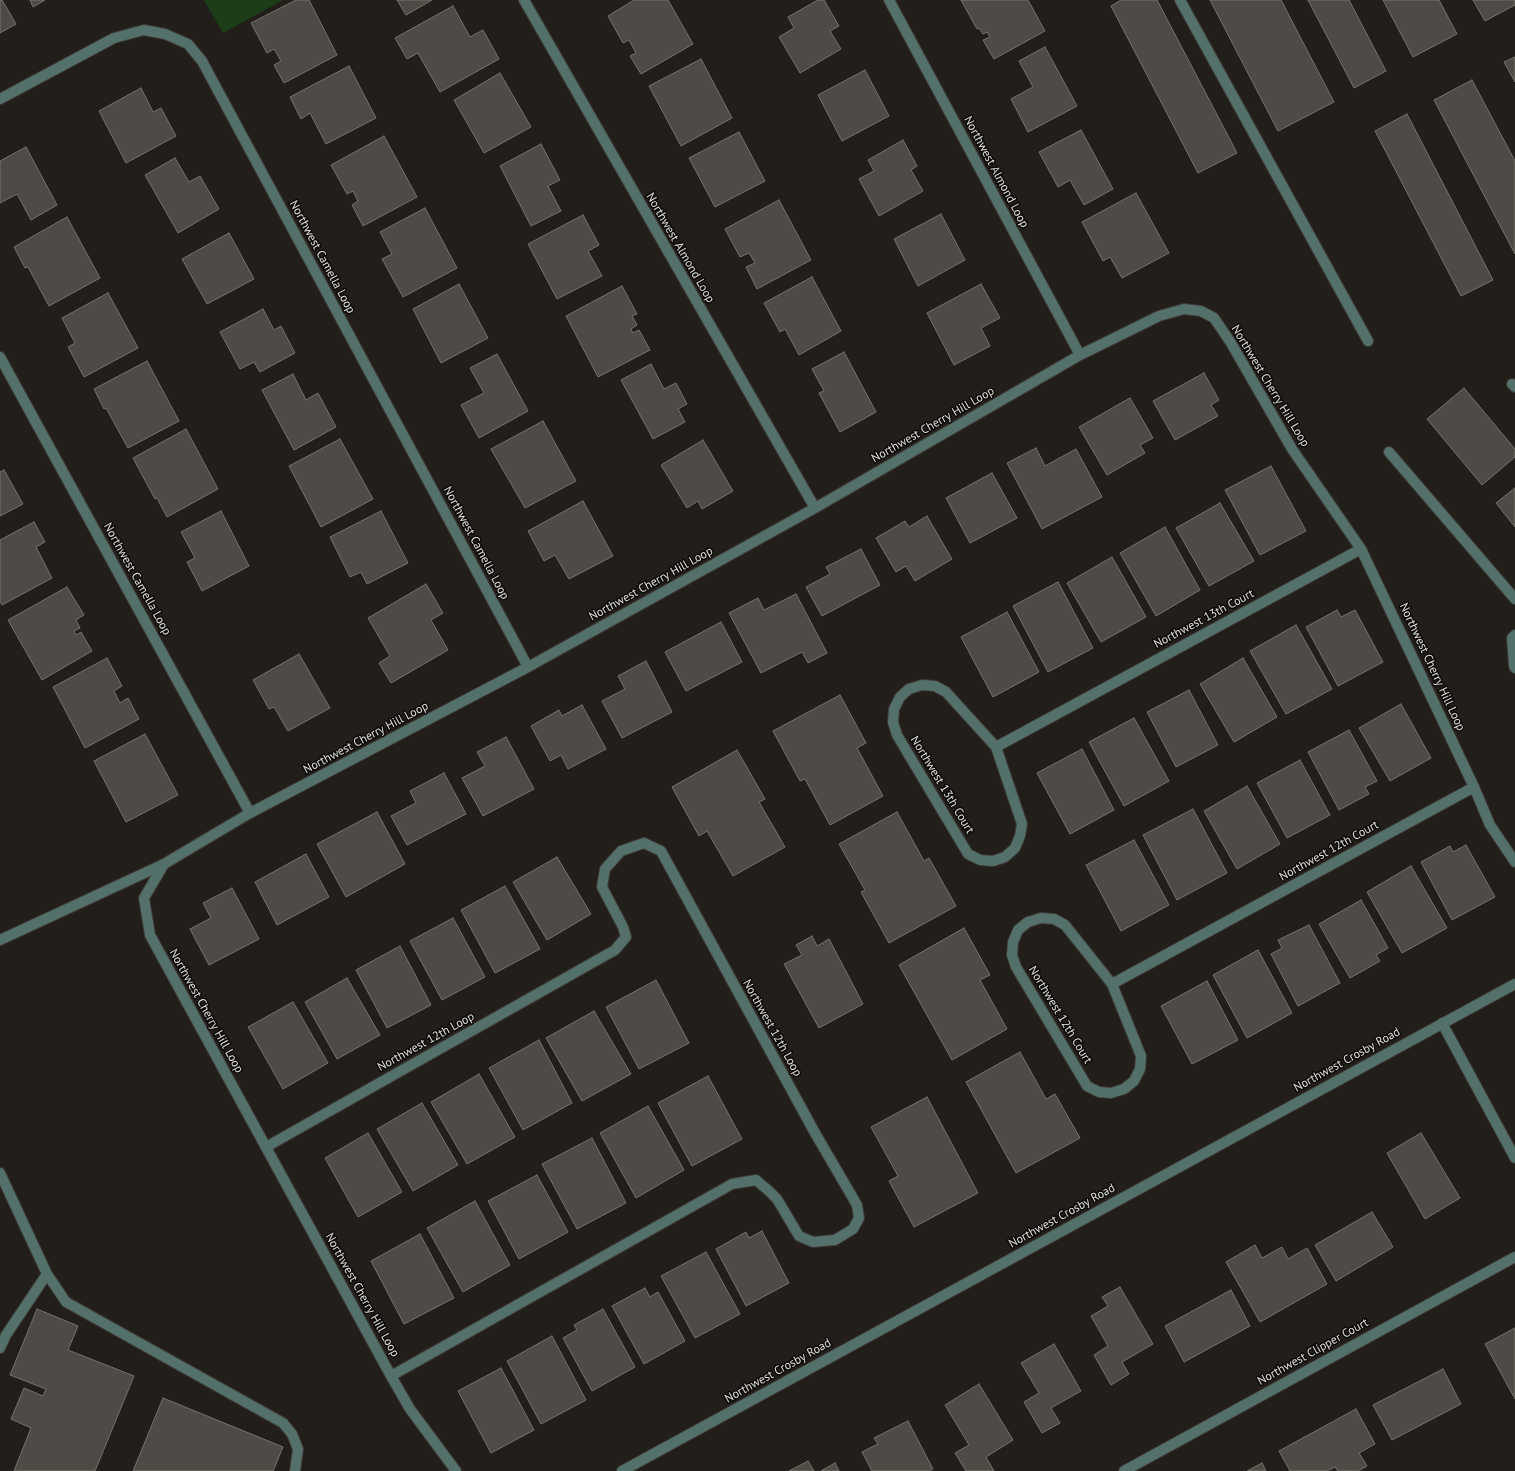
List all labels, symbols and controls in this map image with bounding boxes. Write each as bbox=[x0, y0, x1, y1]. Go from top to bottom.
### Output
street label: Northwest Almond Loop bbox=[960, 114, 1032, 230]
street label: Northwest Almond Loop bbox=[643, 191, 717, 305]
street label: Northwest Camella Loop bbox=[286, 198, 358, 316]
street label: Northwest Cherry Hill Loop bbox=[1228, 323, 1312, 449]
street label: Northwest Cherry Hill Loop bbox=[869, 384, 997, 466]
street label: Northwest Camella Loop bbox=[440, 484, 512, 602]
street label: Northwest Camella Loop bbox=[100, 520, 174, 638]
street label: Northwest Cherry Hill Loop bbox=[587, 544, 715, 624]
street label: Northwest 13th Court bbox=[1151, 586, 1257, 652]
street label: Northwest Cherry Hill Loop bbox=[1396, 601, 1468, 733]
street label: Northwest Cherry Hill Loop bbox=[301, 699, 431, 777]
street label: Northwest 13th Court bbox=[907, 734, 977, 836]
street label: Northwest 12th Court bbox=[1277, 818, 1381, 884]
street label: Northwest Cherry Hill Loop bbox=[166, 947, 246, 1075]
street label: Northwest 12th Court bbox=[1025, 964, 1095, 1066]
street label: Northwest 12th Loop bbox=[739, 977, 805, 1079]
street label: Northwest 12th Loop bbox=[375, 1009, 477, 1075]
street label: Northwest Crosby Road bbox=[1291, 1025, 1403, 1095]
street label: Northwest Crosby Road bbox=[1006, 1181, 1118, 1251]
street label: Northwest Cherry Hill Loop bbox=[322, 1231, 402, 1359]
street label: Northwest Clipper Court bbox=[1255, 1316, 1371, 1388]
street label: Northwest Crosby Road bbox=[722, 1336, 834, 1406]

